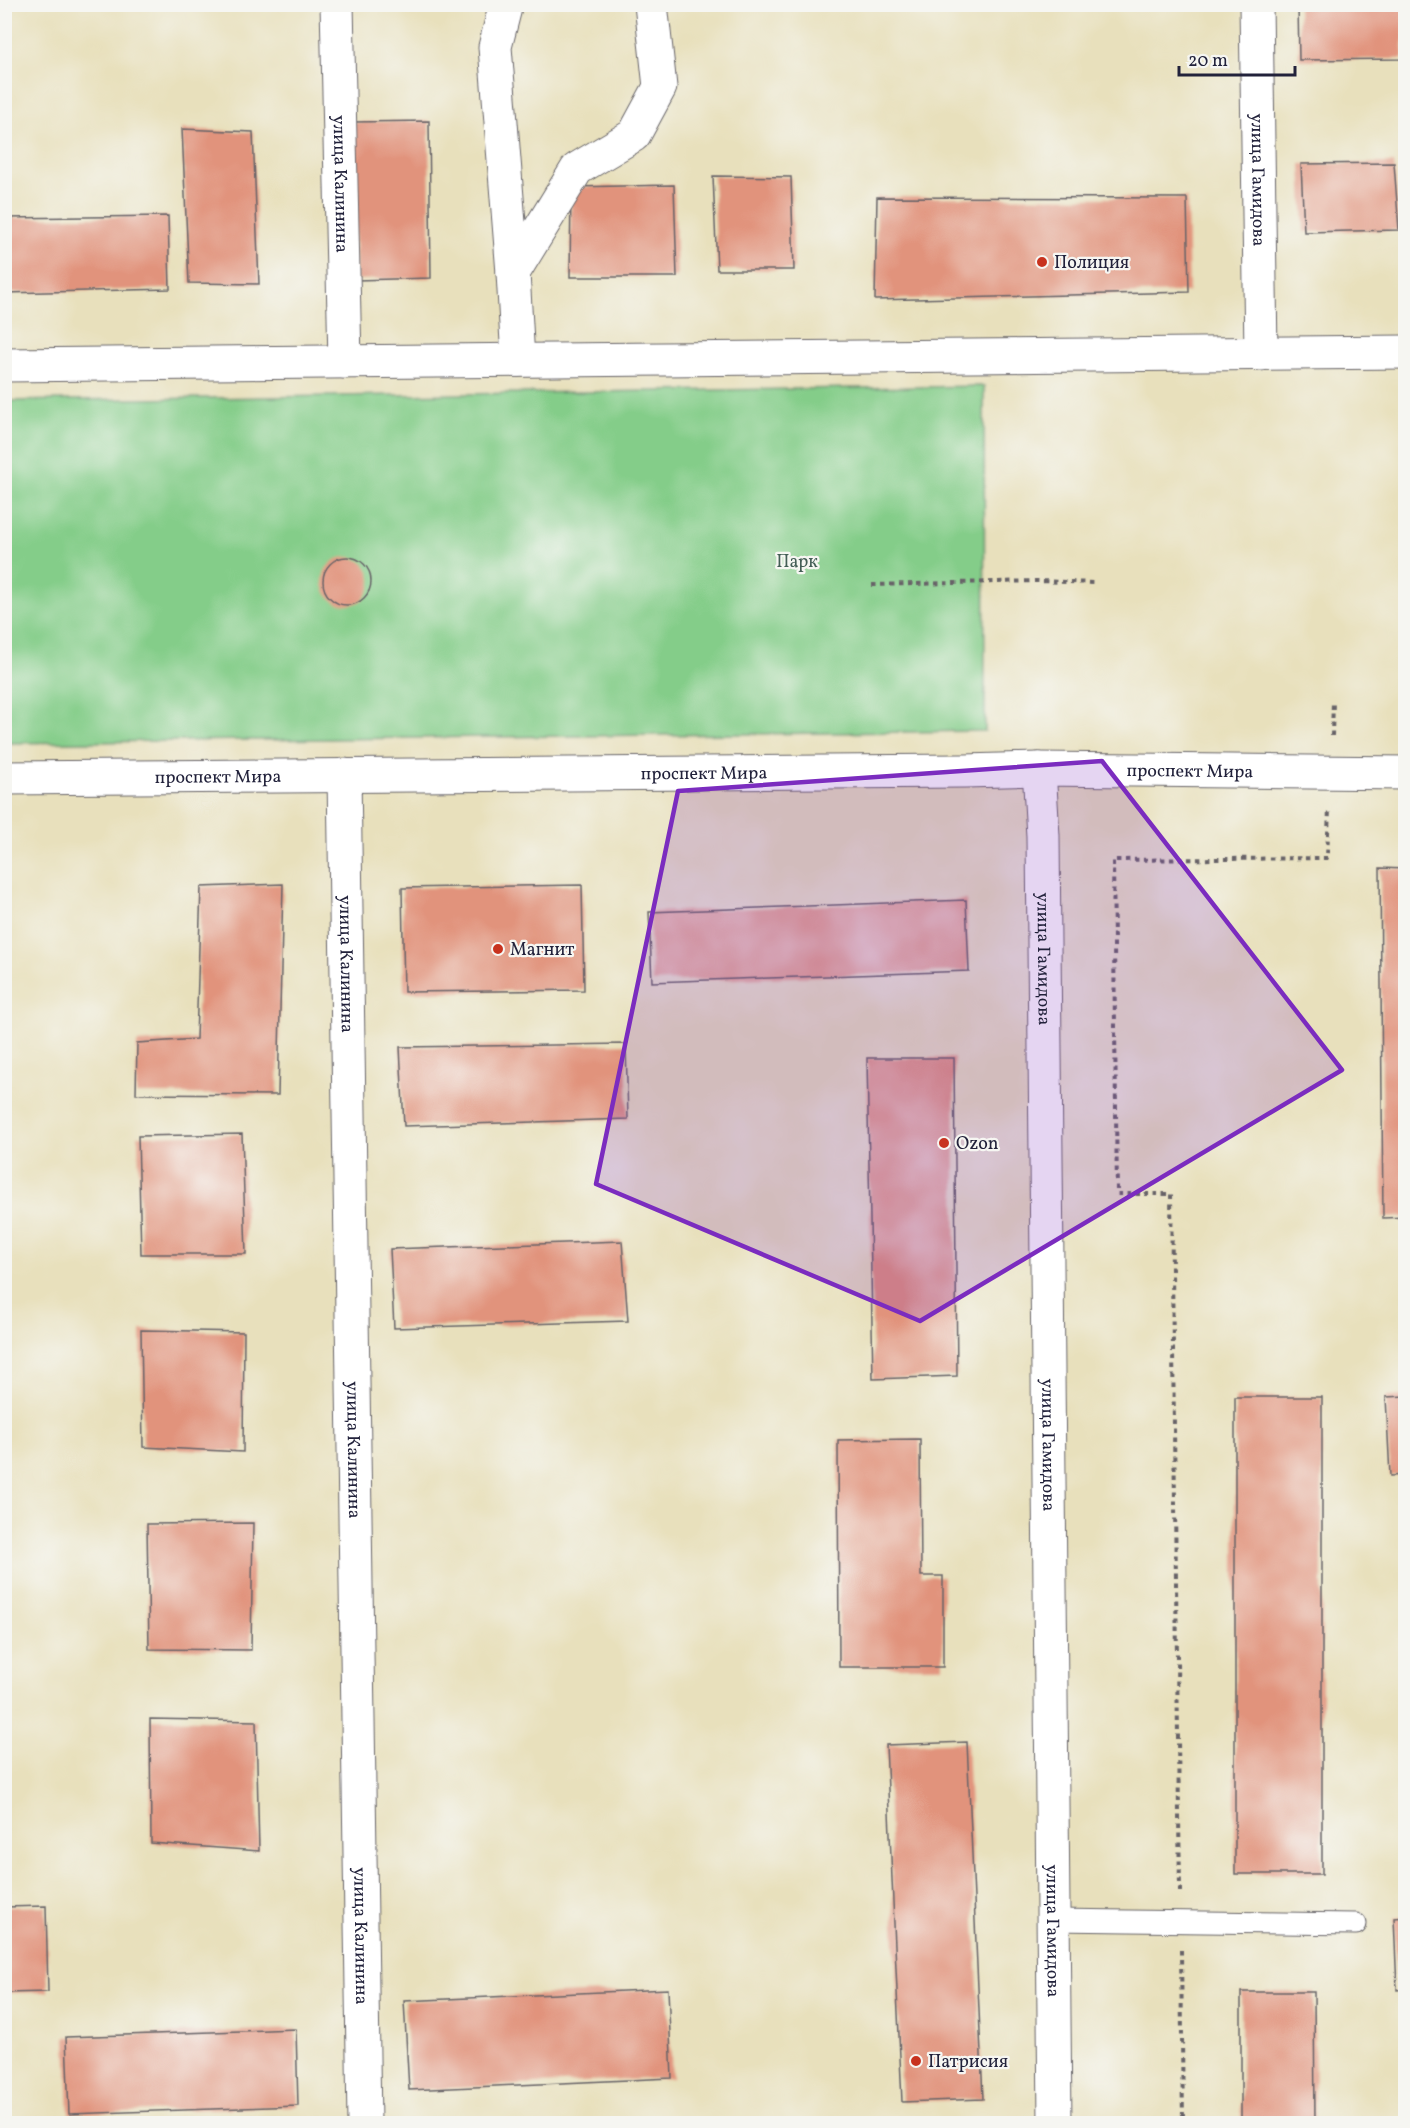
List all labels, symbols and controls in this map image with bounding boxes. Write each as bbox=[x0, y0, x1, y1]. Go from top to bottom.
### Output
scale bar bbox=[1179, 39, 1294, 77]
text: 20 m bbox=[1188, 49, 1228, 74]
street label: улица Гамидова bbox=[1244, 113, 1270, 247]
street label: улица Калинина bbox=[325, 115, 354, 253]
place label: Полиция bbox=[1054, 251, 1129, 276]
marker: Полиция bbox=[1035, 255, 1049, 269]
park label: Парк bbox=[776, 550, 818, 575]
street label: проспект Мира bbox=[1126, 759, 1253, 785]
street label: проспект Мира bbox=[641, 761, 767, 787]
street label: проспект Мира bbox=[155, 765, 281, 791]
street label: улица Гамидова bbox=[1030, 892, 1056, 1026]
street label: улица Калинина bbox=[332, 895, 359, 1033]
place label: Магнит bbox=[510, 938, 574, 963]
marker: Магнит bbox=[491, 942, 505, 956]
place label: Ozon bbox=[956, 1132, 999, 1157]
marker: Ozon bbox=[937, 1136, 951, 1150]
street label: улица Гамидова bbox=[1034, 1378, 1060, 1511]
street label: улица Калинина bbox=[339, 1381, 366, 1519]
street label: улица Гамидова bbox=[1039, 1864, 1065, 1997]
street label: улица Калинина bbox=[346, 1867, 373, 2005]
place label: Патрисия bbox=[928, 2050, 1008, 2075]
marker: Патрисия bbox=[909, 2054, 923, 2068]

